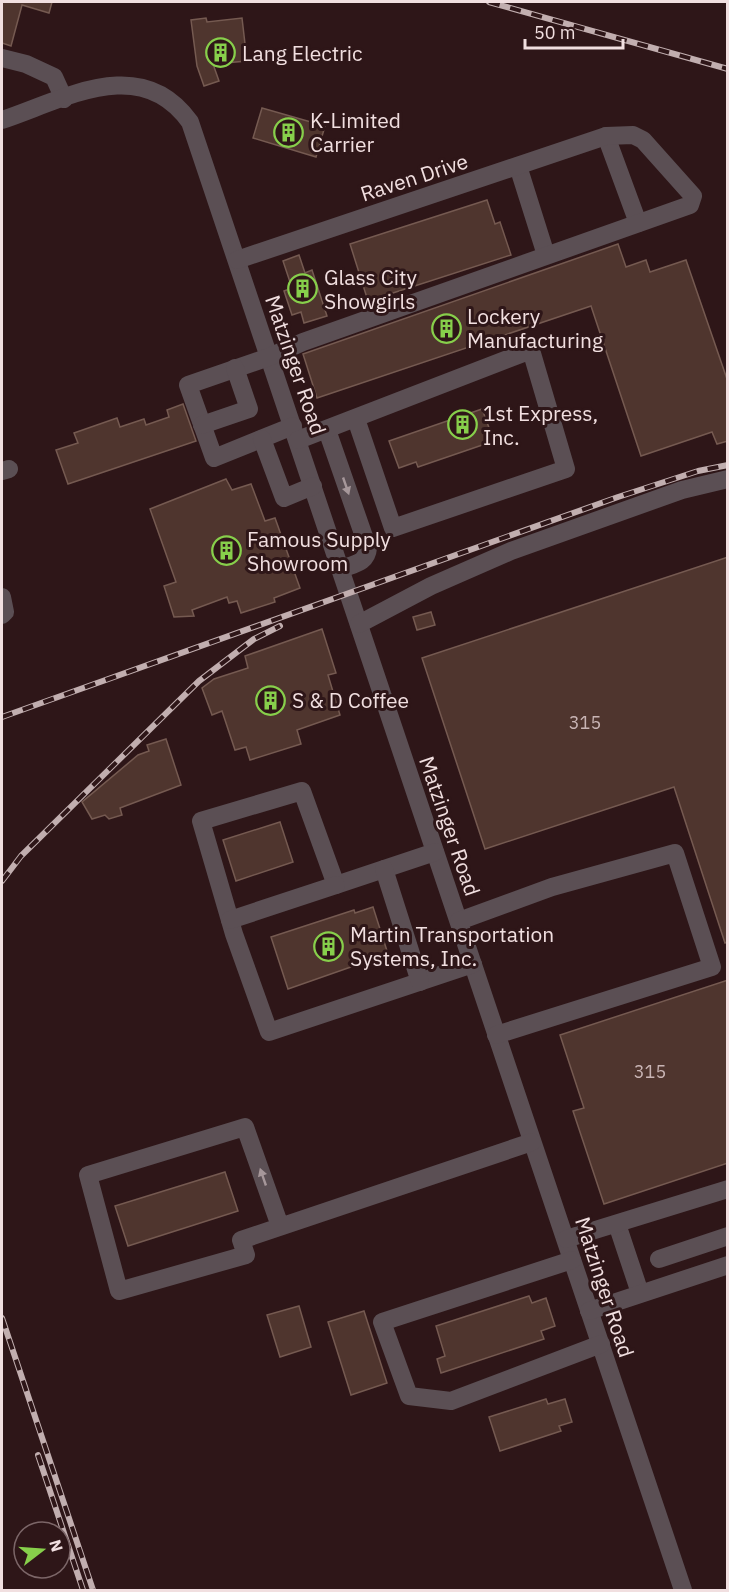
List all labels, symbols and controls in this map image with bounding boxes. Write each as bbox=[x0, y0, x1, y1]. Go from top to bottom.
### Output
scale bar bbox=[525, 12, 622, 50]
text: 50 m bbox=[534, 21, 576, 44]
building icon: Lang Electric bbox=[205, 37, 237, 69]
place label: Lang Electric bbox=[242, 39, 363, 67]
place label: K-Limited Carrier bbox=[310, 106, 401, 158]
building icon: K-Limited Carrier bbox=[273, 116, 305, 148]
street label: Raven Drive bbox=[357, 146, 471, 208]
place label: Glass City Showgirls bbox=[324, 263, 417, 315]
building icon: Glass City Showgirls bbox=[287, 273, 319, 305]
street label: Matzinger Road bbox=[259, 291, 333, 439]
place label: Lockery Manufacturing bbox=[467, 302, 603, 354]
building icon: Lockery Manufacturing bbox=[430, 312, 462, 344]
place label: 1st Express, Inc. bbox=[483, 399, 598, 451]
building icon: 1st Express, Inc. bbox=[446, 409, 478, 441]
one-way arrow bbox=[342, 477, 352, 495]
place label: Famous Supply Showroom bbox=[247, 525, 391, 577]
building icon: Famous Supply Showroom bbox=[210, 535, 242, 567]
building icon: S & D Coffee bbox=[255, 684, 287, 716]
place label: S & D Coffee bbox=[292, 686, 409, 714]
house number: 315 bbox=[569, 711, 601, 734]
street label: Matzinger Road bbox=[413, 752, 487, 900]
place label: Martin Transportation Systems, Inc. bbox=[350, 920, 554, 972]
building icon: Martin Transportation Systems, Inc. bbox=[313, 930, 345, 962]
house number: 315 bbox=[634, 1060, 666, 1083]
one-way arrow bbox=[257, 1167, 267, 1185]
street label: Matzinger Road bbox=[569, 1213, 641, 1361]
north arrow bbox=[12, 1520, 72, 1580]
text: N bbox=[45, 1537, 68, 1554]

